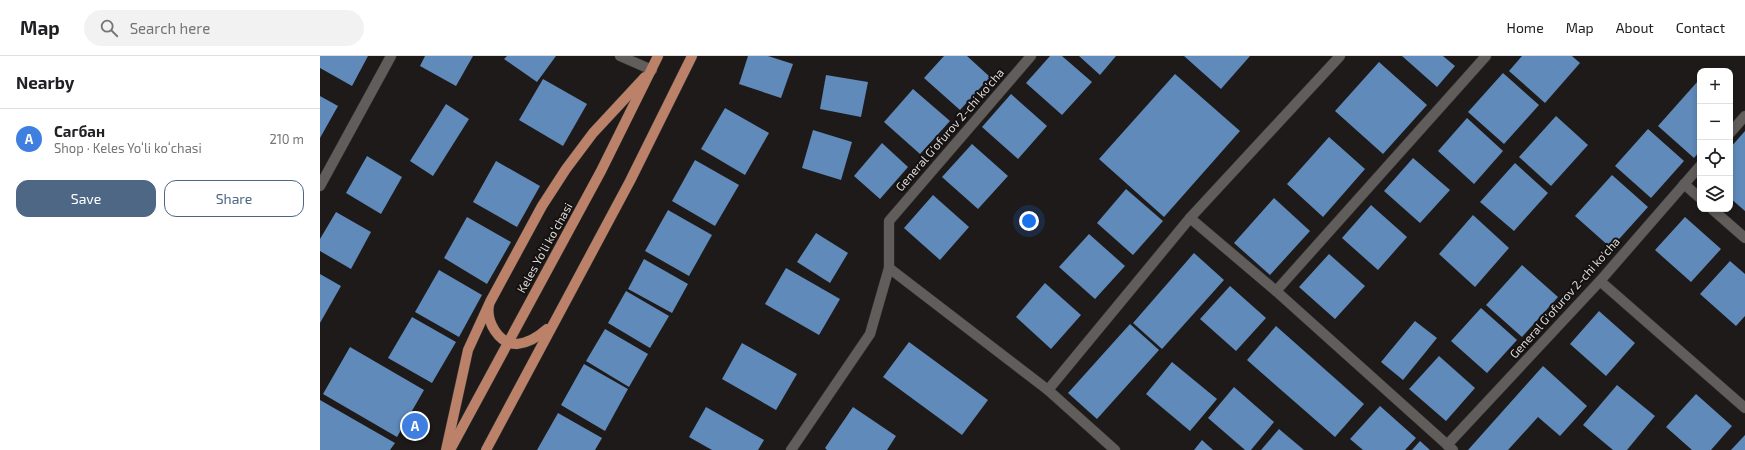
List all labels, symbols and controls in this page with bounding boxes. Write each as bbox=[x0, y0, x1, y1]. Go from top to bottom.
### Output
search box bbox=[84, 10, 364, 46]
text: Map bbox=[20, 16, 60, 39]
icon: search bbox=[98, 17, 120, 39]
text: Search here bbox=[130, 19, 210, 37]
text: Home bbox=[1507, 19, 1544, 36]
text: Map bbox=[1566, 19, 1594, 36]
text: About bbox=[1616, 19, 1654, 36]
text: Contact bbox=[1676, 19, 1725, 36]
street label: General G'ofurov 2-chi ko'cha bbox=[892, 65, 1006, 193]
map controls bbox=[1697, 68, 1733, 212]
button: + bbox=[1697, 68, 1733, 104]
text: Nearby bbox=[16, 72, 74, 92]
button: − bbox=[1697, 104, 1733, 140]
text: Сагбан bbox=[54, 122, 105, 140]
text: A bbox=[25, 131, 33, 147]
text: 210 m bbox=[269, 131, 304, 147]
text: Shop · Keles Yoʻli koʻchasi bbox=[54, 140, 202, 156]
button: locate bbox=[1697, 140, 1733, 176]
button: layers bbox=[1697, 176, 1733, 212]
button: Save bbox=[16, 180, 156, 217]
button: Share bbox=[164, 180, 304, 217]
street label: Keles Yoʻli koʻchasi bbox=[514, 200, 575, 295]
your location bbox=[1019, 211, 1039, 231]
street label: General G'ofurov 2-chi ko'cha bbox=[1506, 234, 1622, 361]
pin: A bbox=[402, 411, 428, 441]

